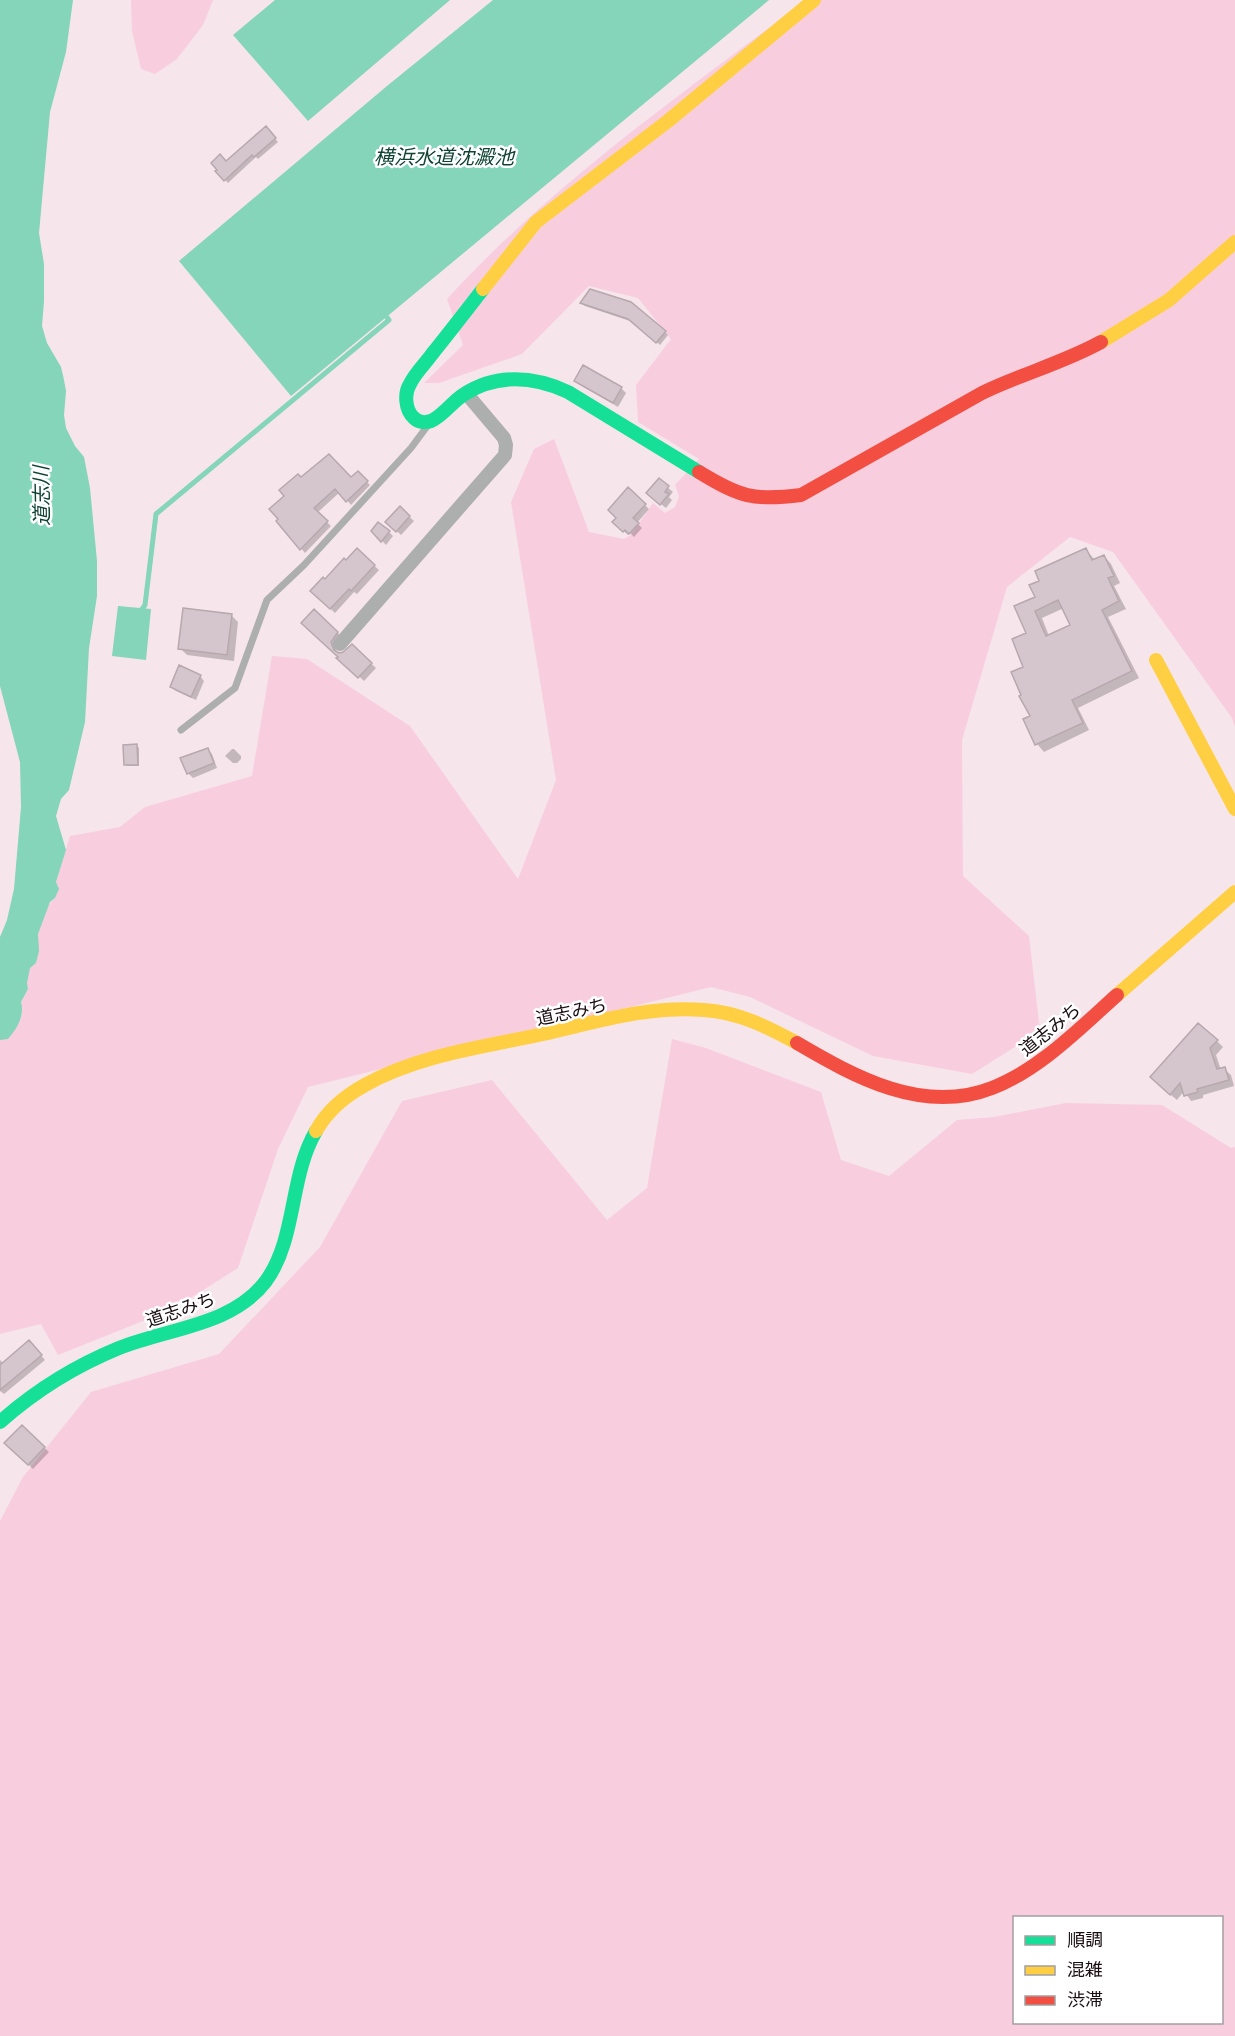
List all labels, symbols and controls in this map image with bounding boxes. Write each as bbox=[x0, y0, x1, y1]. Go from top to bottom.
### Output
water label: 横浜水道沈澱池 bbox=[374, 141, 516, 170]
water label: 道志川 bbox=[25, 464, 55, 526]
street label: 道志みち bbox=[533, 990, 609, 1030]
street label: 道志みち bbox=[1013, 995, 1085, 1061]
street label: 道志みち bbox=[142, 1284, 218, 1332]
legend bbox=[1013, 1916, 1223, 2024]
text: 順調 bbox=[1067, 1925, 1103, 1951]
text: 混雑 bbox=[1067, 1955, 1103, 1981]
text: 渋滞 bbox=[1067, 1985, 1103, 2011]

